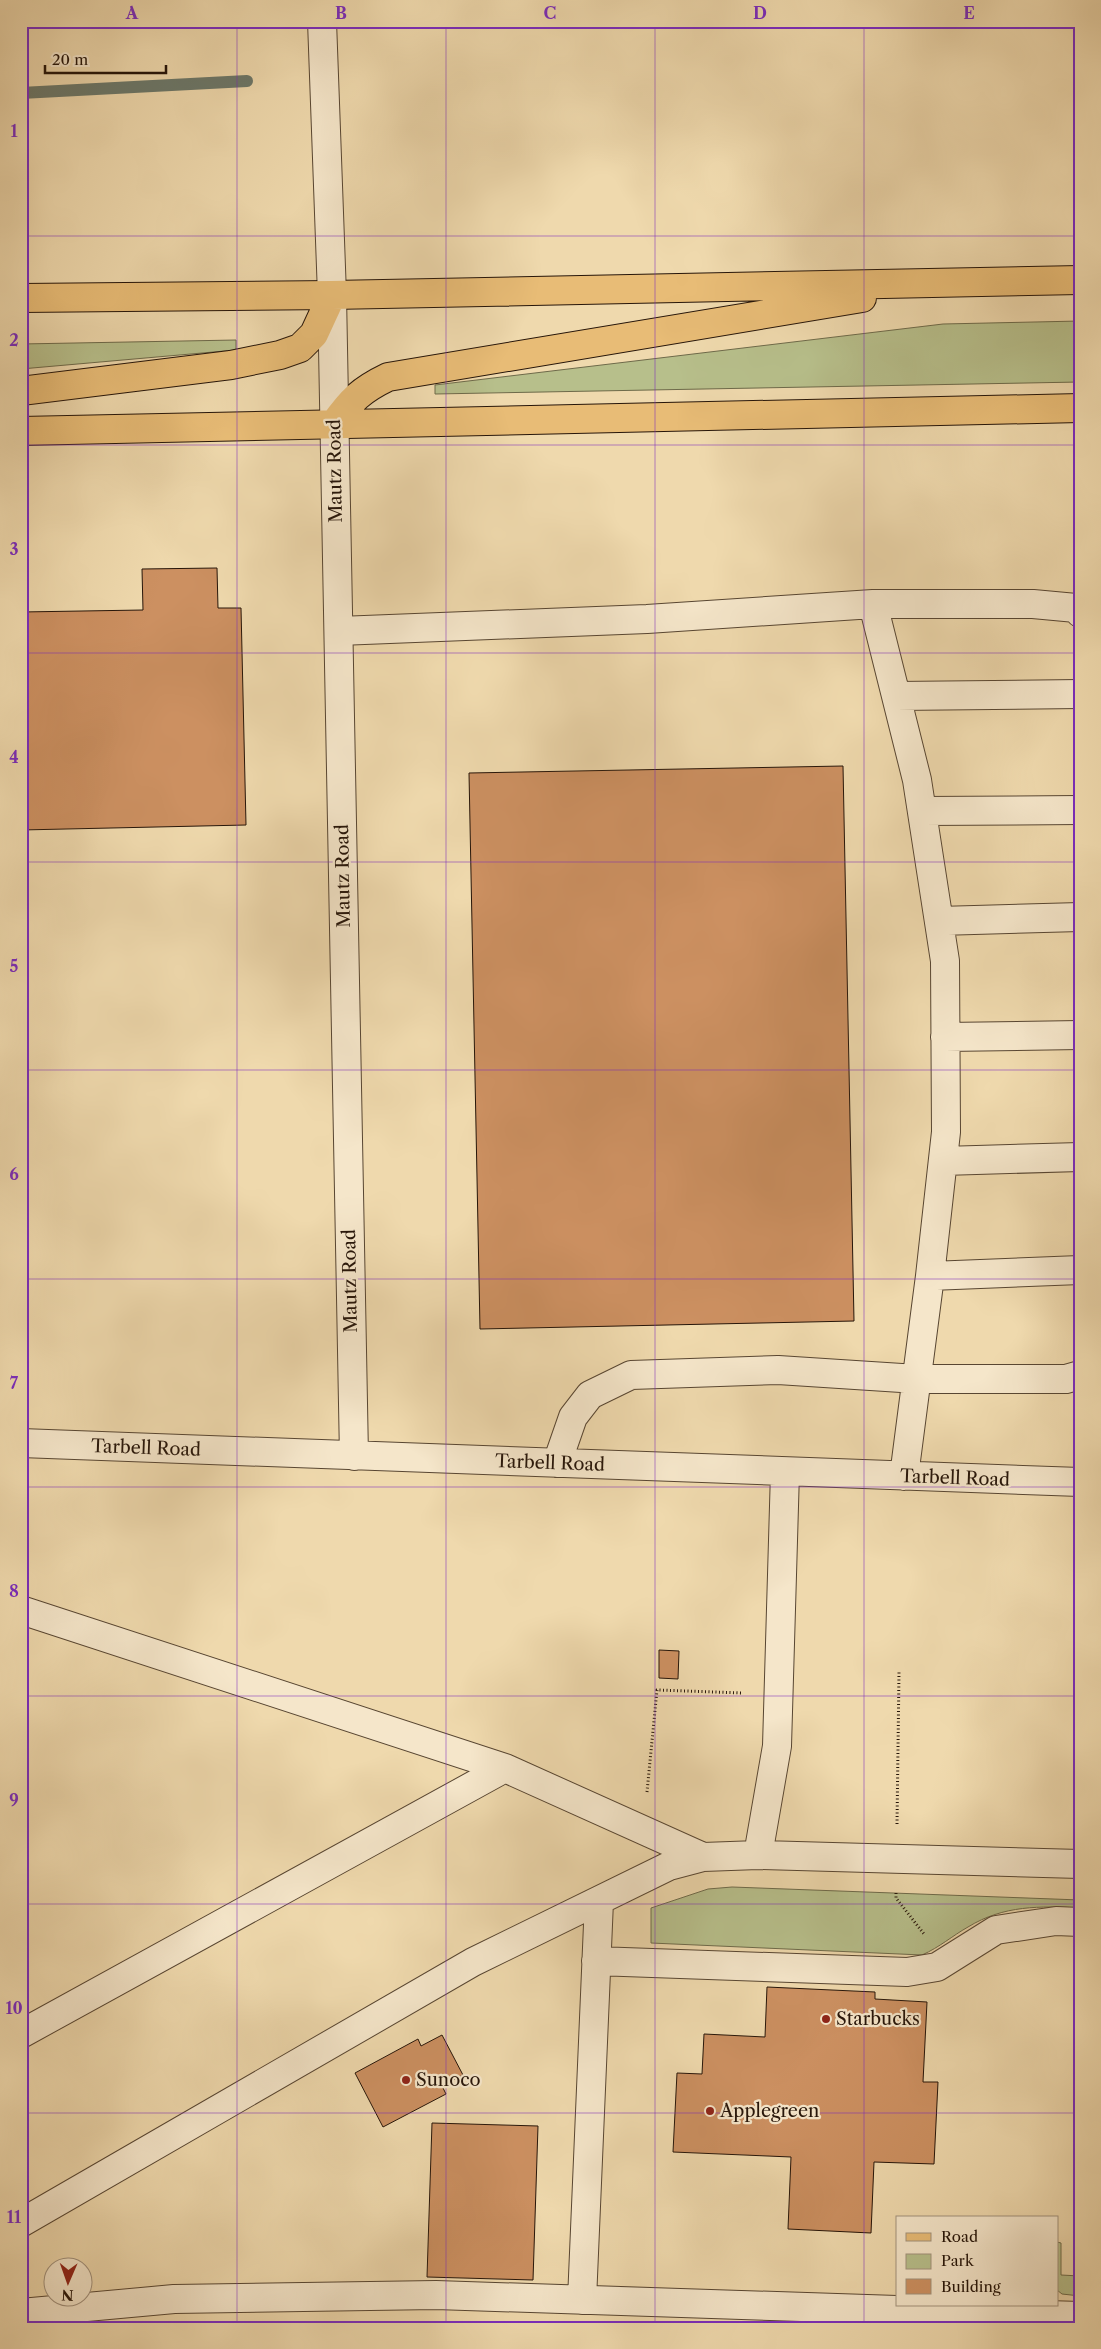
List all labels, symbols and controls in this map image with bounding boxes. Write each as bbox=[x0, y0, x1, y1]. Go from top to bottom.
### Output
text: A bbox=[125, 3, 139, 23]
text: B bbox=[335, 3, 347, 23]
text: C bbox=[544, 3, 556, 23]
text: D bbox=[753, 3, 767, 23]
text: E bbox=[963, 3, 975, 23]
scale bar bbox=[45, 42, 166, 74]
text: 20 m bbox=[52, 50, 88, 69]
text: 1 bbox=[10, 121, 18, 141]
text: 2 bbox=[9, 330, 19, 350]
street label: Mautz Road bbox=[323, 419, 347, 523]
text: 3 bbox=[9, 539, 19, 559]
text: 4 bbox=[9, 747, 19, 767]
street label: Mautz Road bbox=[331, 824, 355, 928]
text: 5 bbox=[10, 956, 19, 976]
text: 6 bbox=[9, 1164, 19, 1184]
street label: Mautz Road bbox=[338, 1229, 362, 1333]
text: 7 bbox=[10, 1373, 19, 1393]
street label: Tarbell Road bbox=[91, 1435, 201, 1461]
street label: Tarbell Road bbox=[495, 1450, 605, 1476]
street label: Tarbell Road bbox=[900, 1465, 1010, 1491]
text: 8 bbox=[9, 1581, 19, 1601]
text: 9 bbox=[9, 1790, 19, 1810]
text: 10 bbox=[5, 1998, 23, 2018]
place label: Starbucks bbox=[836, 2008, 920, 2030]
marker: Starbucks bbox=[820, 2013, 832, 2025]
place label: Sunoco bbox=[416, 2069, 481, 2091]
marker: Sunoco bbox=[400, 2074, 412, 2086]
place label: Applegreen bbox=[719, 2100, 819, 2122]
marker: Applegreen bbox=[704, 2105, 716, 2117]
text: 11 bbox=[7, 2207, 22, 2227]
legend bbox=[896, 2216, 1058, 2306]
text: Road bbox=[941, 2227, 978, 2246]
text: Park bbox=[941, 2251, 975, 2270]
north arrow bbox=[42, 2256, 92, 2306]
text: Building bbox=[941, 2277, 1001, 2296]
text: N bbox=[61, 2286, 74, 2304]

